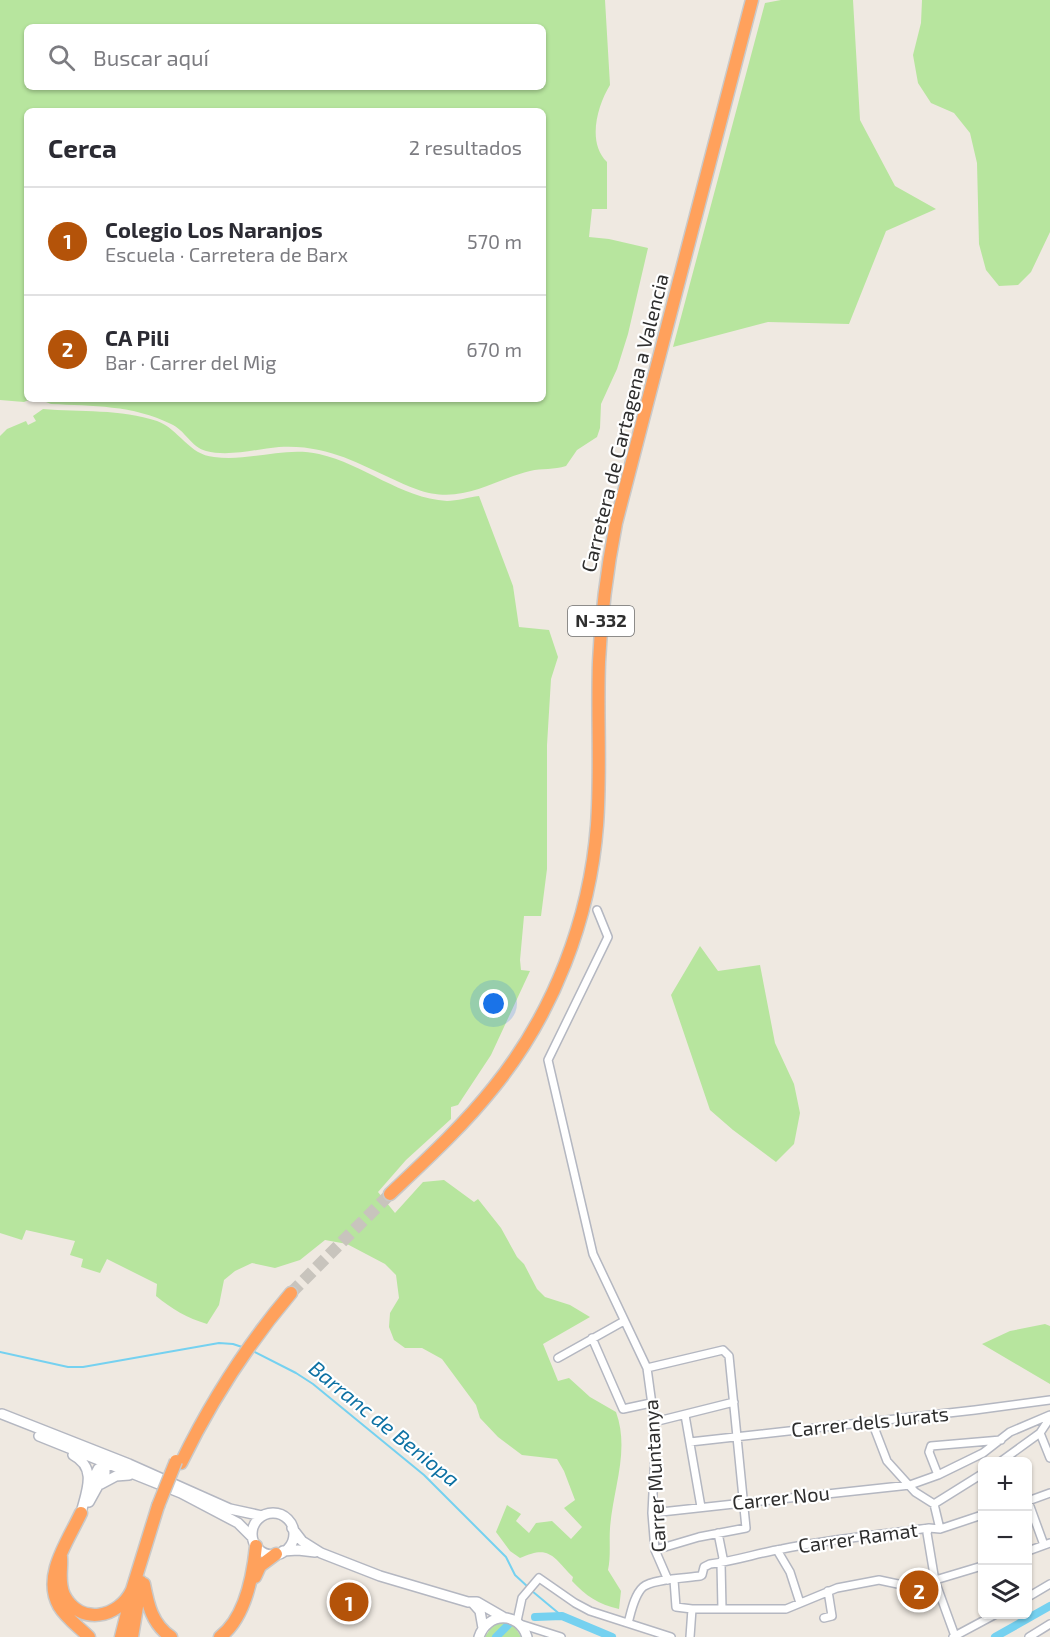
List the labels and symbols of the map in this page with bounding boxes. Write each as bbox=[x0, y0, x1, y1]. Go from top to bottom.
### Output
street label: Carretera de Cartagena a Valencia bbox=[575, 271, 673, 575]
road number: N-332 bbox=[568, 606, 634, 636]
your location bbox=[479, 989, 508, 1018]
water label: Barranc de Beniopa bbox=[305, 1355, 465, 1491]
street label: Carrer Muntanya bbox=[638, 1399, 670, 1553]
street label: Carrer dels Jurats bbox=[790, 1401, 950, 1441]
street label: Carrer Nou bbox=[731, 1480, 831, 1514]
street label: Carrer Ramat bbox=[797, 1517, 920, 1557]
pin: 2 bbox=[900, 1568, 938, 1612]
pin: 1 bbox=[330, 1580, 368, 1624]

